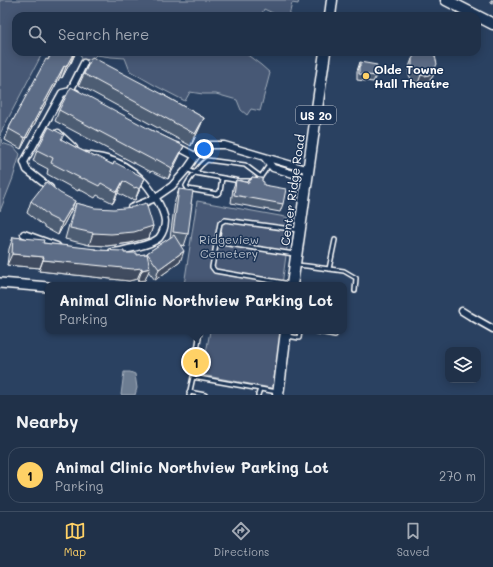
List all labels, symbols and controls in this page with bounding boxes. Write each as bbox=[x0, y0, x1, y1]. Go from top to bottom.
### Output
search box bbox=[12, 12, 481, 56]
icon: search bbox=[26, 23, 48, 45]
text: Search here bbox=[58, 24, 149, 44]
place label: Olde Towne Hall Theatre bbox=[374, 61, 449, 91]
marker: Olde Towne Hall Theatre bbox=[361, 71, 371, 81]
road number: US 20 bbox=[296, 106, 336, 124]
street label: Center Ridge Road bbox=[276, 133, 308, 247]
your location bbox=[194, 139, 214, 159]
park label: Ridgeview Cemetery bbox=[199, 231, 259, 261]
popup bbox=[45, 282, 347, 334]
text: Animal Clinic Northview Parking Lot bbox=[59, 290, 333, 310]
text: Parking bbox=[59, 310, 107, 327]
pin: 1 bbox=[183, 347, 209, 377]
map controls bbox=[445, 347, 481, 383]
button: layers bbox=[445, 347, 481, 383]
text: Nearby bbox=[16, 410, 78, 432]
text: Animal Clinic Northview Parking Lot bbox=[55, 457, 329, 477]
text: 1 bbox=[27, 467, 33, 484]
text: 270 m bbox=[439, 467, 476, 484]
text: Parking bbox=[55, 477, 103, 494]
tab: Map bbox=[64, 520, 86, 559]
tab: Directions bbox=[213, 520, 269, 559]
tab: Saved bbox=[397, 520, 429, 559]

